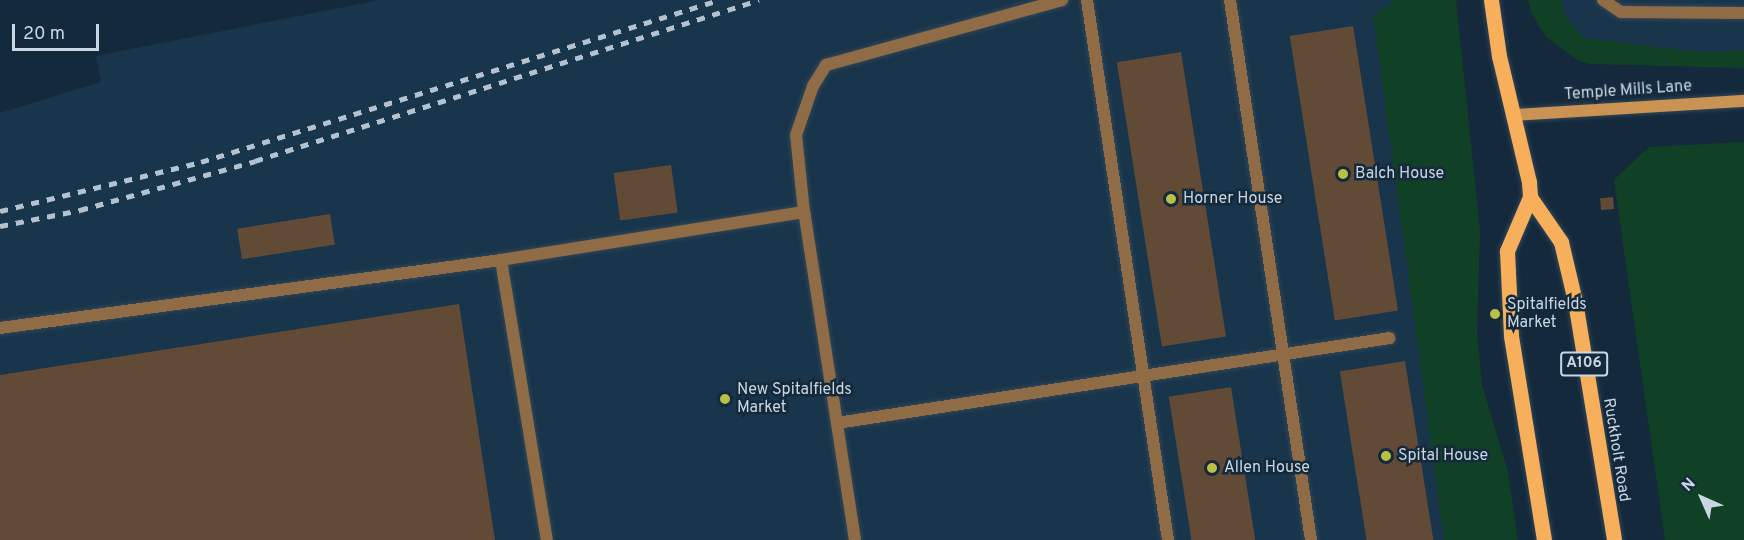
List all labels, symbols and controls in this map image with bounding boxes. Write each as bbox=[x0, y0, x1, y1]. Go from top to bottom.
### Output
scale bar bbox=[15, 12, 102, 50]
text: 20 m bbox=[23, 23, 65, 46]
street label: Temple Mills Lane bbox=[1563, 77, 1693, 105]
place label: Balch House bbox=[1355, 164, 1444, 184]
marker: Balch House bbox=[1336, 167, 1350, 181]
place label: Horner House bbox=[1183, 189, 1282, 209]
marker: Horner House bbox=[1164, 192, 1178, 206]
place label: Spitalfields Market bbox=[1507, 295, 1587, 333]
marker: Spitalfields Market bbox=[1488, 307, 1502, 321]
road number: A106 bbox=[1560, 352, 1608, 376]
place label: New Spitalfields Market bbox=[737, 380, 852, 418]
marker: New Spitalfields Market bbox=[718, 392, 732, 406]
street label: Ruckholt Road bbox=[1598, 397, 1634, 503]
place label: Spital House bbox=[1398, 446, 1488, 466]
marker: Spital House bbox=[1379, 449, 1393, 463]
place label: Allen House bbox=[1224, 458, 1310, 478]
marker: Allen House bbox=[1205, 461, 1219, 475]
north arrow bbox=[1672, 468, 1732, 528]
text: N bbox=[1678, 474, 1700, 496]

